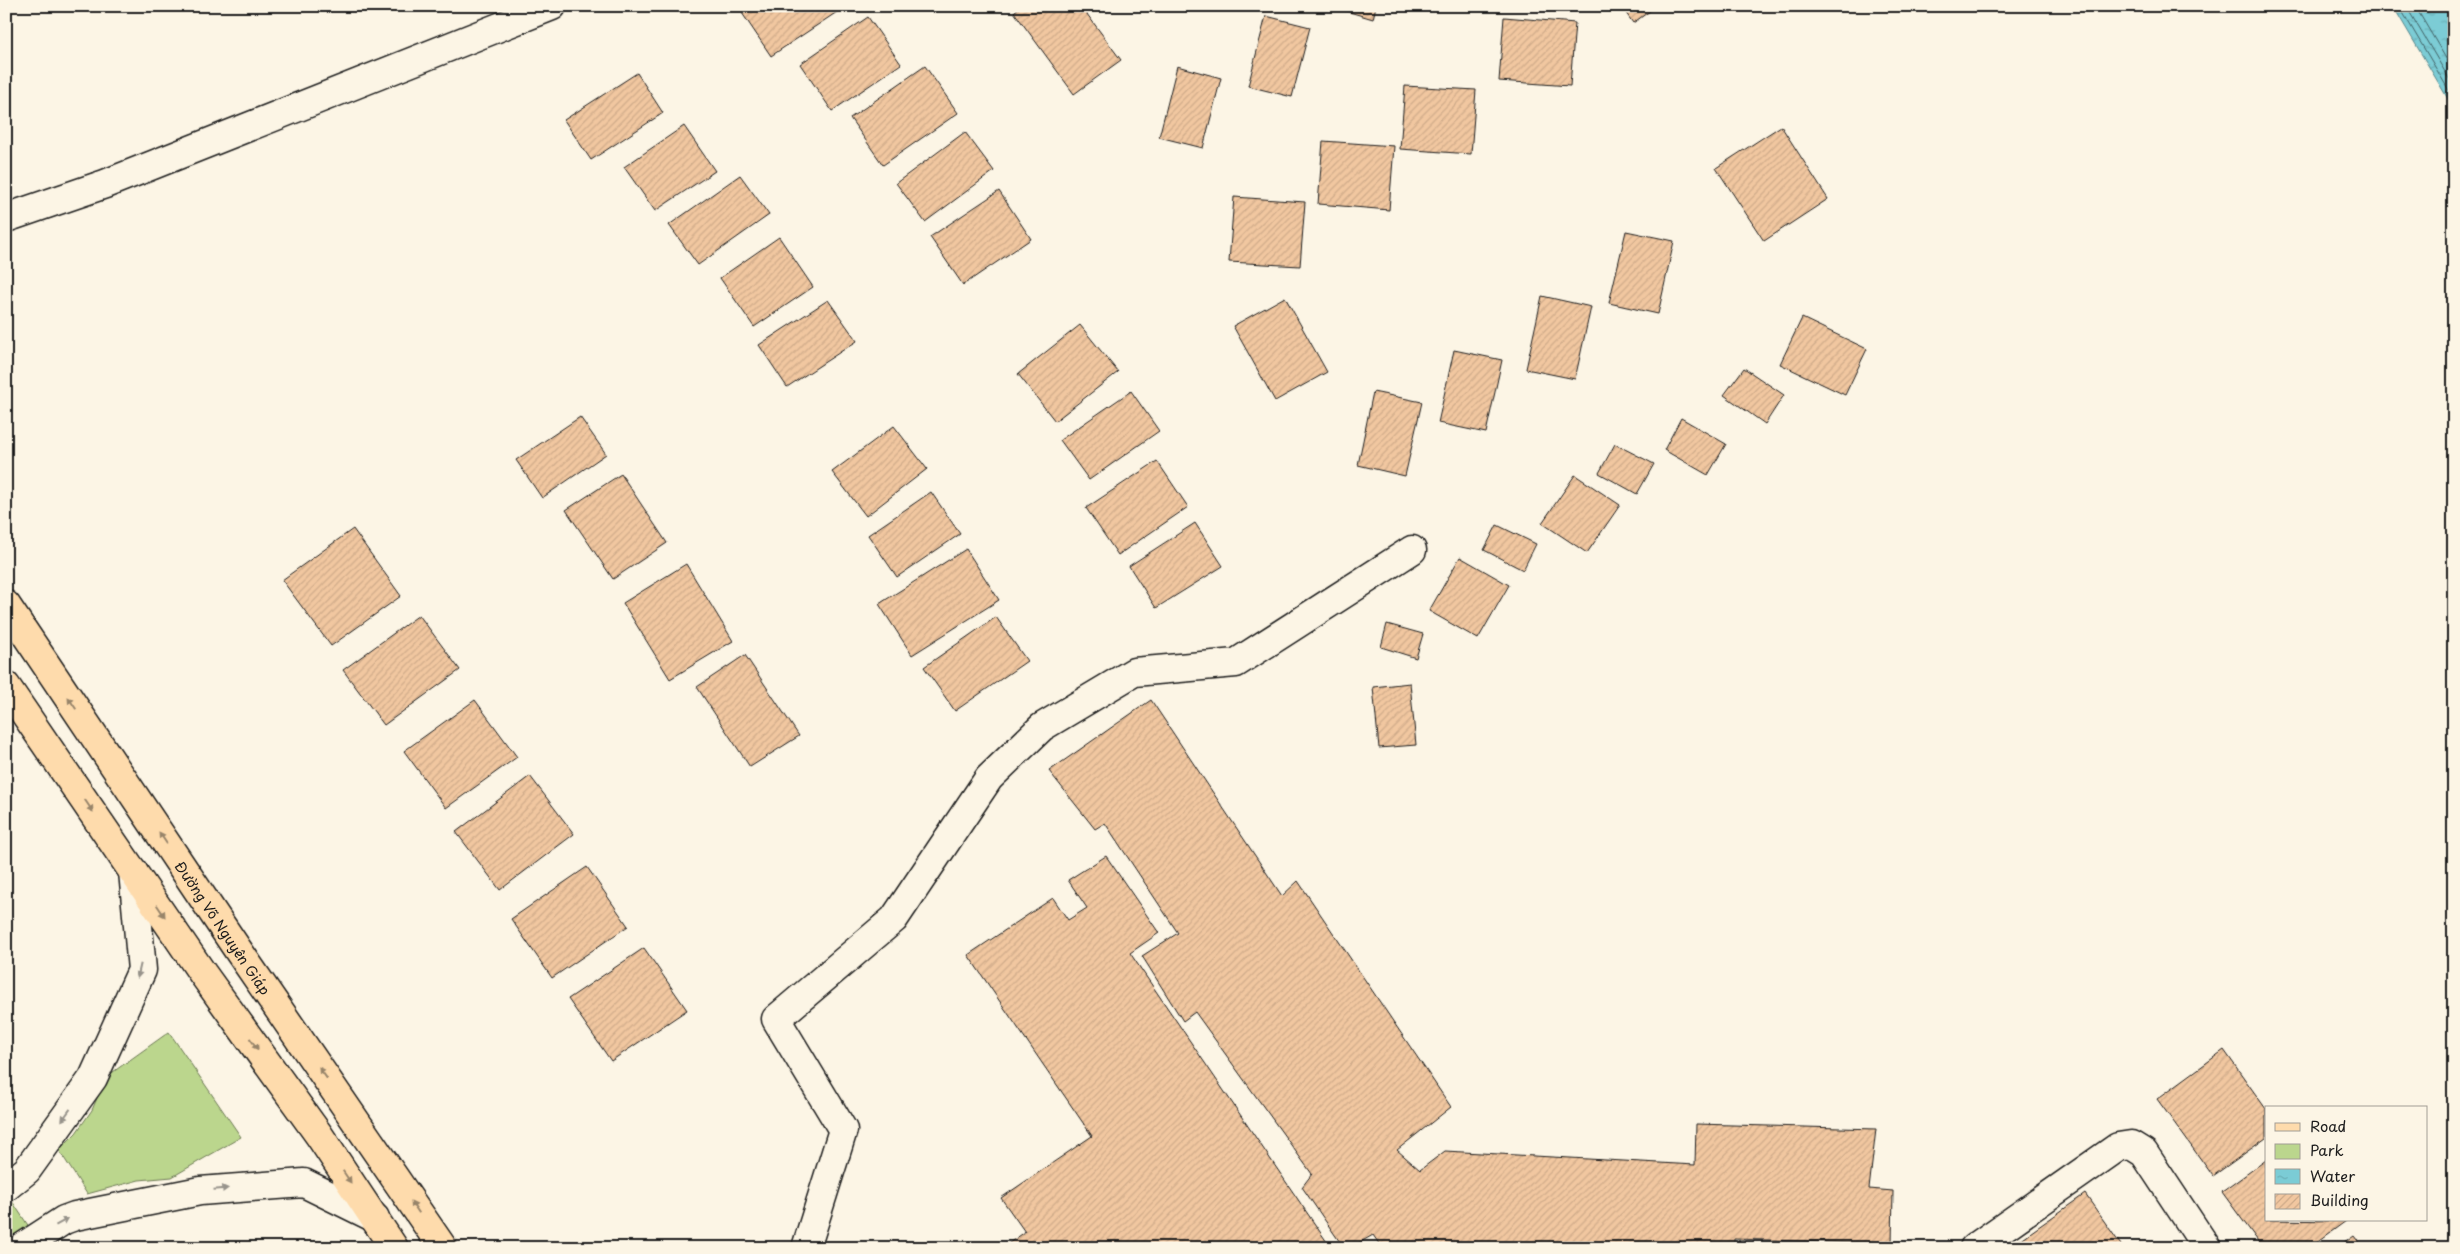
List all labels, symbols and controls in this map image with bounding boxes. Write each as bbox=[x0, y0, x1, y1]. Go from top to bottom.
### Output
one-way arrow bbox=[67, 696, 77, 710]
one-way arrow bbox=[84, 800, 94, 813]
one-way arrow bbox=[158, 831, 168, 845]
street label: Đường Võ Nguyên Giáp bbox=[170, 857, 276, 999]
one-way arrow bbox=[156, 904, 166, 918]
one-way arrow bbox=[135, 964, 143, 980]
one-way arrow bbox=[249, 1037, 259, 1051]
one-way arrow bbox=[318, 1067, 328, 1080]
legend bbox=[2265, 1106, 2428, 1222]
one-way arrow bbox=[61, 1108, 72, 1121]
text: Road bbox=[2310, 1114, 2346, 1137]
text: Park bbox=[2310, 1138, 2344, 1161]
text: Water bbox=[2310, 1164, 2355, 1187]
one-way arrow bbox=[343, 1170, 352, 1184]
one-way arrow bbox=[213, 1185, 229, 1193]
text: Building bbox=[2310, 1188, 2369, 1211]
one-way arrow bbox=[410, 1201, 420, 1214]
one-way arrow bbox=[55, 1218, 70, 1226]

